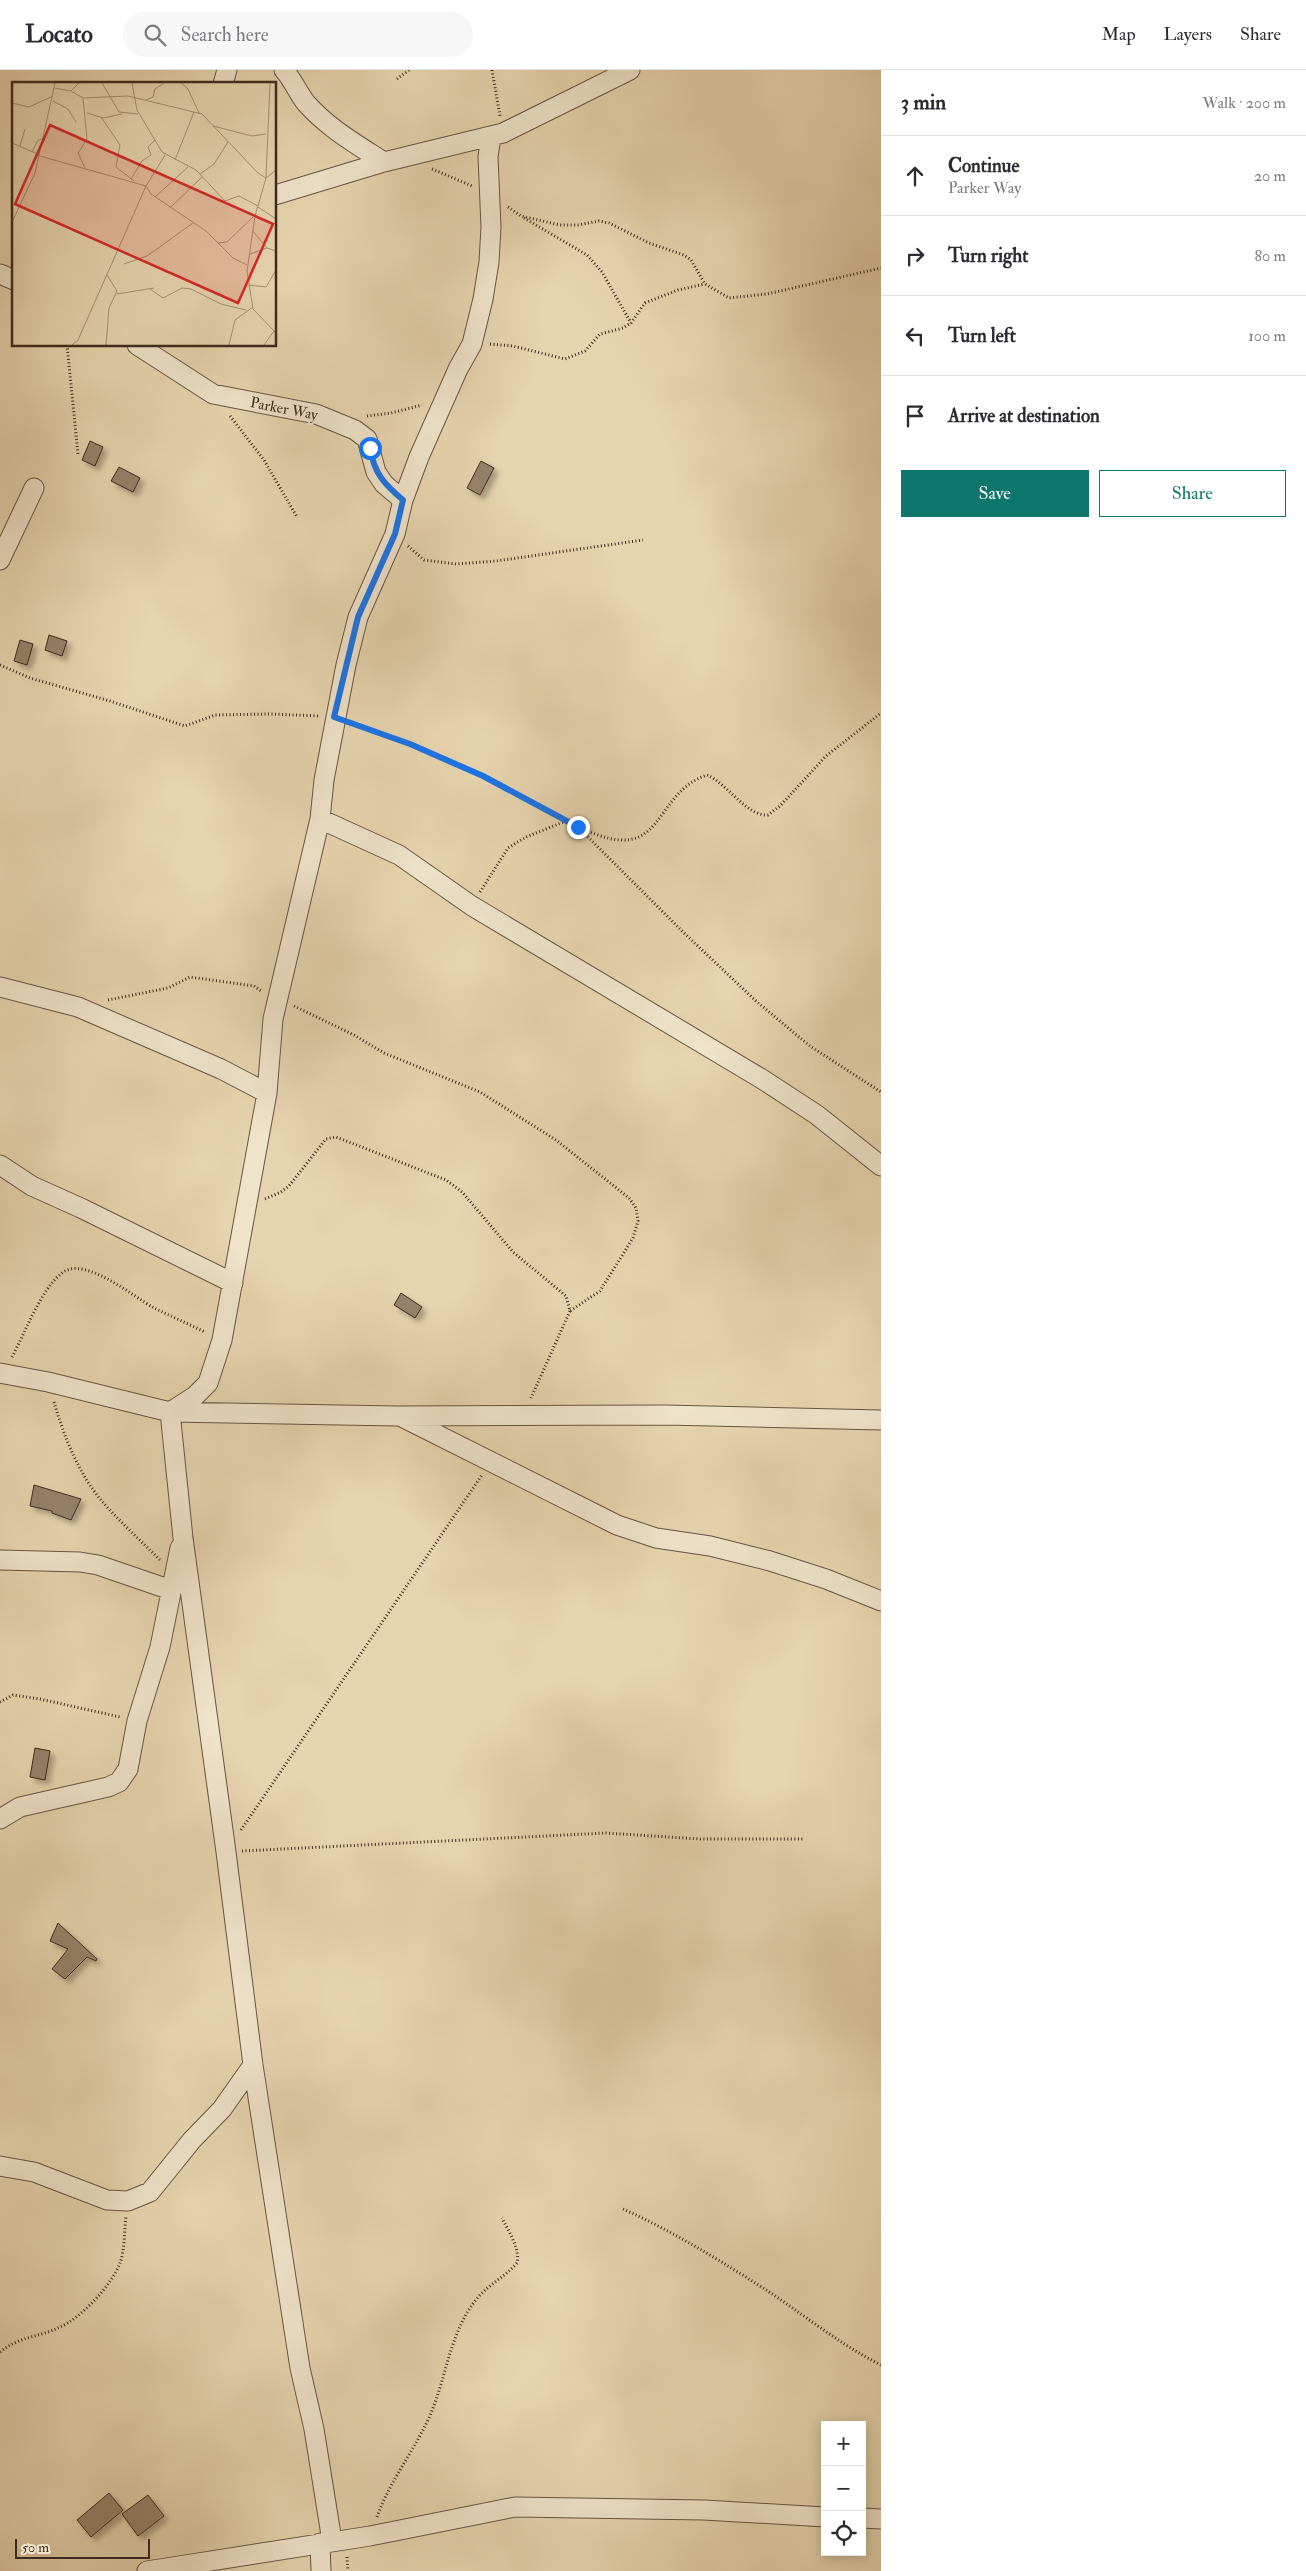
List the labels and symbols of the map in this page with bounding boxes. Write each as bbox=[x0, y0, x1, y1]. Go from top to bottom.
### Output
inset map bbox=[12, 82, 276, 346]
street label: Parker Way bbox=[248, 393, 320, 425]
route start bbox=[359, 437, 382, 460]
route end bbox=[567, 816, 590, 839]
scale bar bbox=[15, 2536, 150, 2559]

